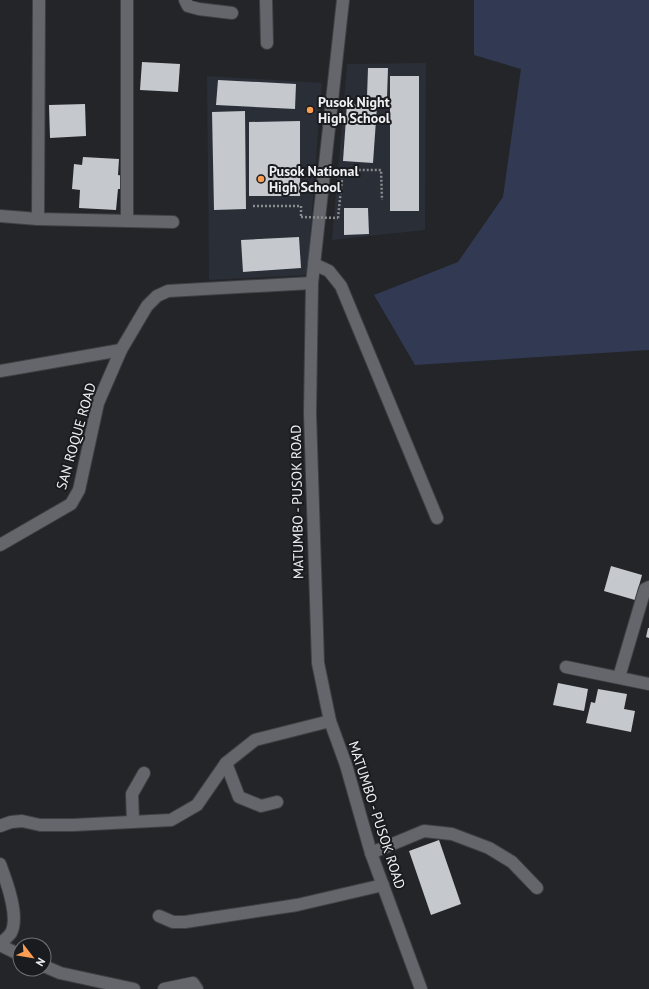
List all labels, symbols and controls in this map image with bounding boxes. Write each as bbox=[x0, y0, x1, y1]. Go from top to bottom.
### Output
place label: Pusok Night High School bbox=[318, 93, 391, 127]
marker: Pusok Night High School bbox=[305, 105, 315, 115]
place label: Pusok National High School bbox=[269, 162, 359, 196]
marker: Pusok National High School bbox=[256, 174, 266, 184]
street label: SAN ROQUE ROAD bbox=[52, 380, 100, 492]
street label: MATUMBO - PUSOK ROAD bbox=[287, 425, 307, 579]
street label: MATUMBO - PUSOK ROAD bbox=[345, 739, 409, 891]
north arrow bbox=[12, 937, 52, 977]
text: N bbox=[33, 955, 48, 969]

